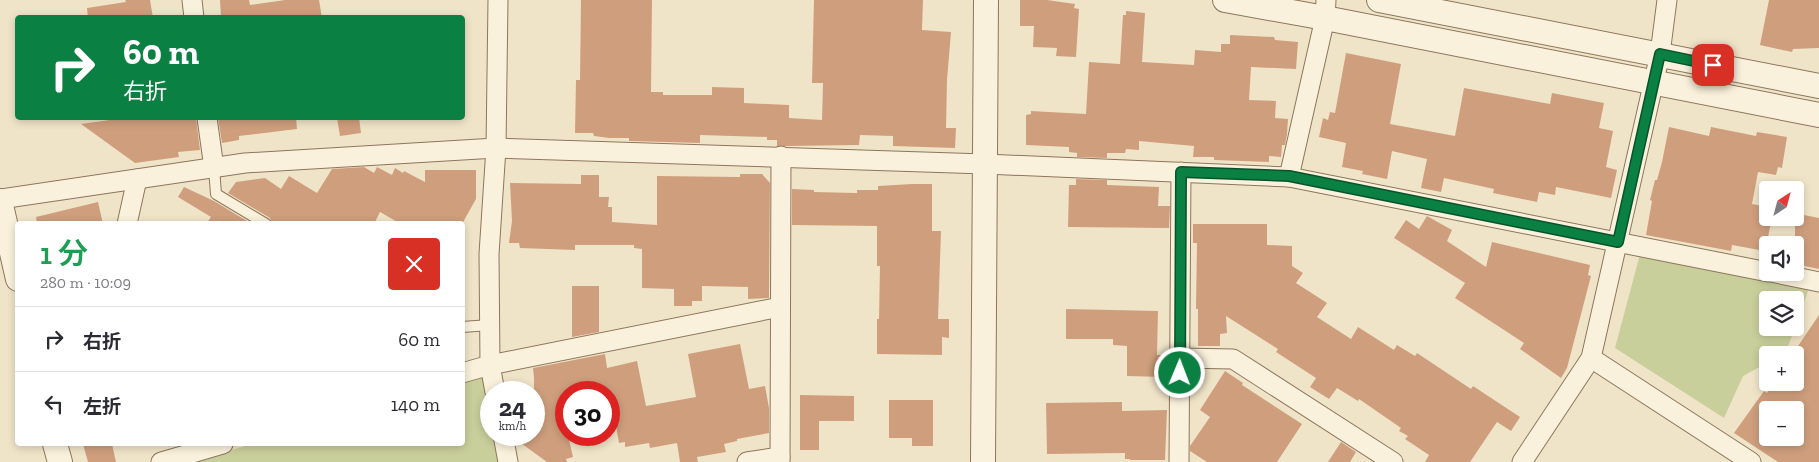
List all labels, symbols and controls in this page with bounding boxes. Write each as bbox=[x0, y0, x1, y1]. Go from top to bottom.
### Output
text: 60 m bbox=[123, 31, 199, 73]
icon: right bbox=[40, 35, 105, 100]
pin bbox=[1692, 44, 1734, 86]
icon: arrive bbox=[1699, 51, 1727, 79]
text: 右折 bbox=[123, 78, 167, 105]
north arrow bbox=[1759, 181, 1804, 226]
map controls bbox=[1759, 181, 1804, 446]
text: 1 分 bbox=[40, 236, 88, 272]
button: sound bbox=[1759, 236, 1804, 281]
button: close bbox=[388, 238, 440, 290]
text: 280 m · 10:09 bbox=[40, 273, 131, 292]
button: layers bbox=[1759, 291, 1804, 336]
icon: right bbox=[40, 325, 68, 353]
text: 60 m bbox=[398, 328, 440, 351]
text: 右折 bbox=[83, 330, 121, 353]
position arrow bbox=[1153, 346, 1205, 398]
button: + bbox=[1759, 346, 1804, 391]
speed limit sign: 30 bbox=[555, 381, 620, 446]
icon: left bbox=[40, 390, 68, 418]
text: 24 bbox=[499, 392, 526, 422]
text: 140 m bbox=[391, 393, 440, 416]
text: 左折 bbox=[83, 395, 121, 418]
button: − bbox=[1759, 401, 1804, 446]
text: km/h bbox=[499, 419, 526, 433]

